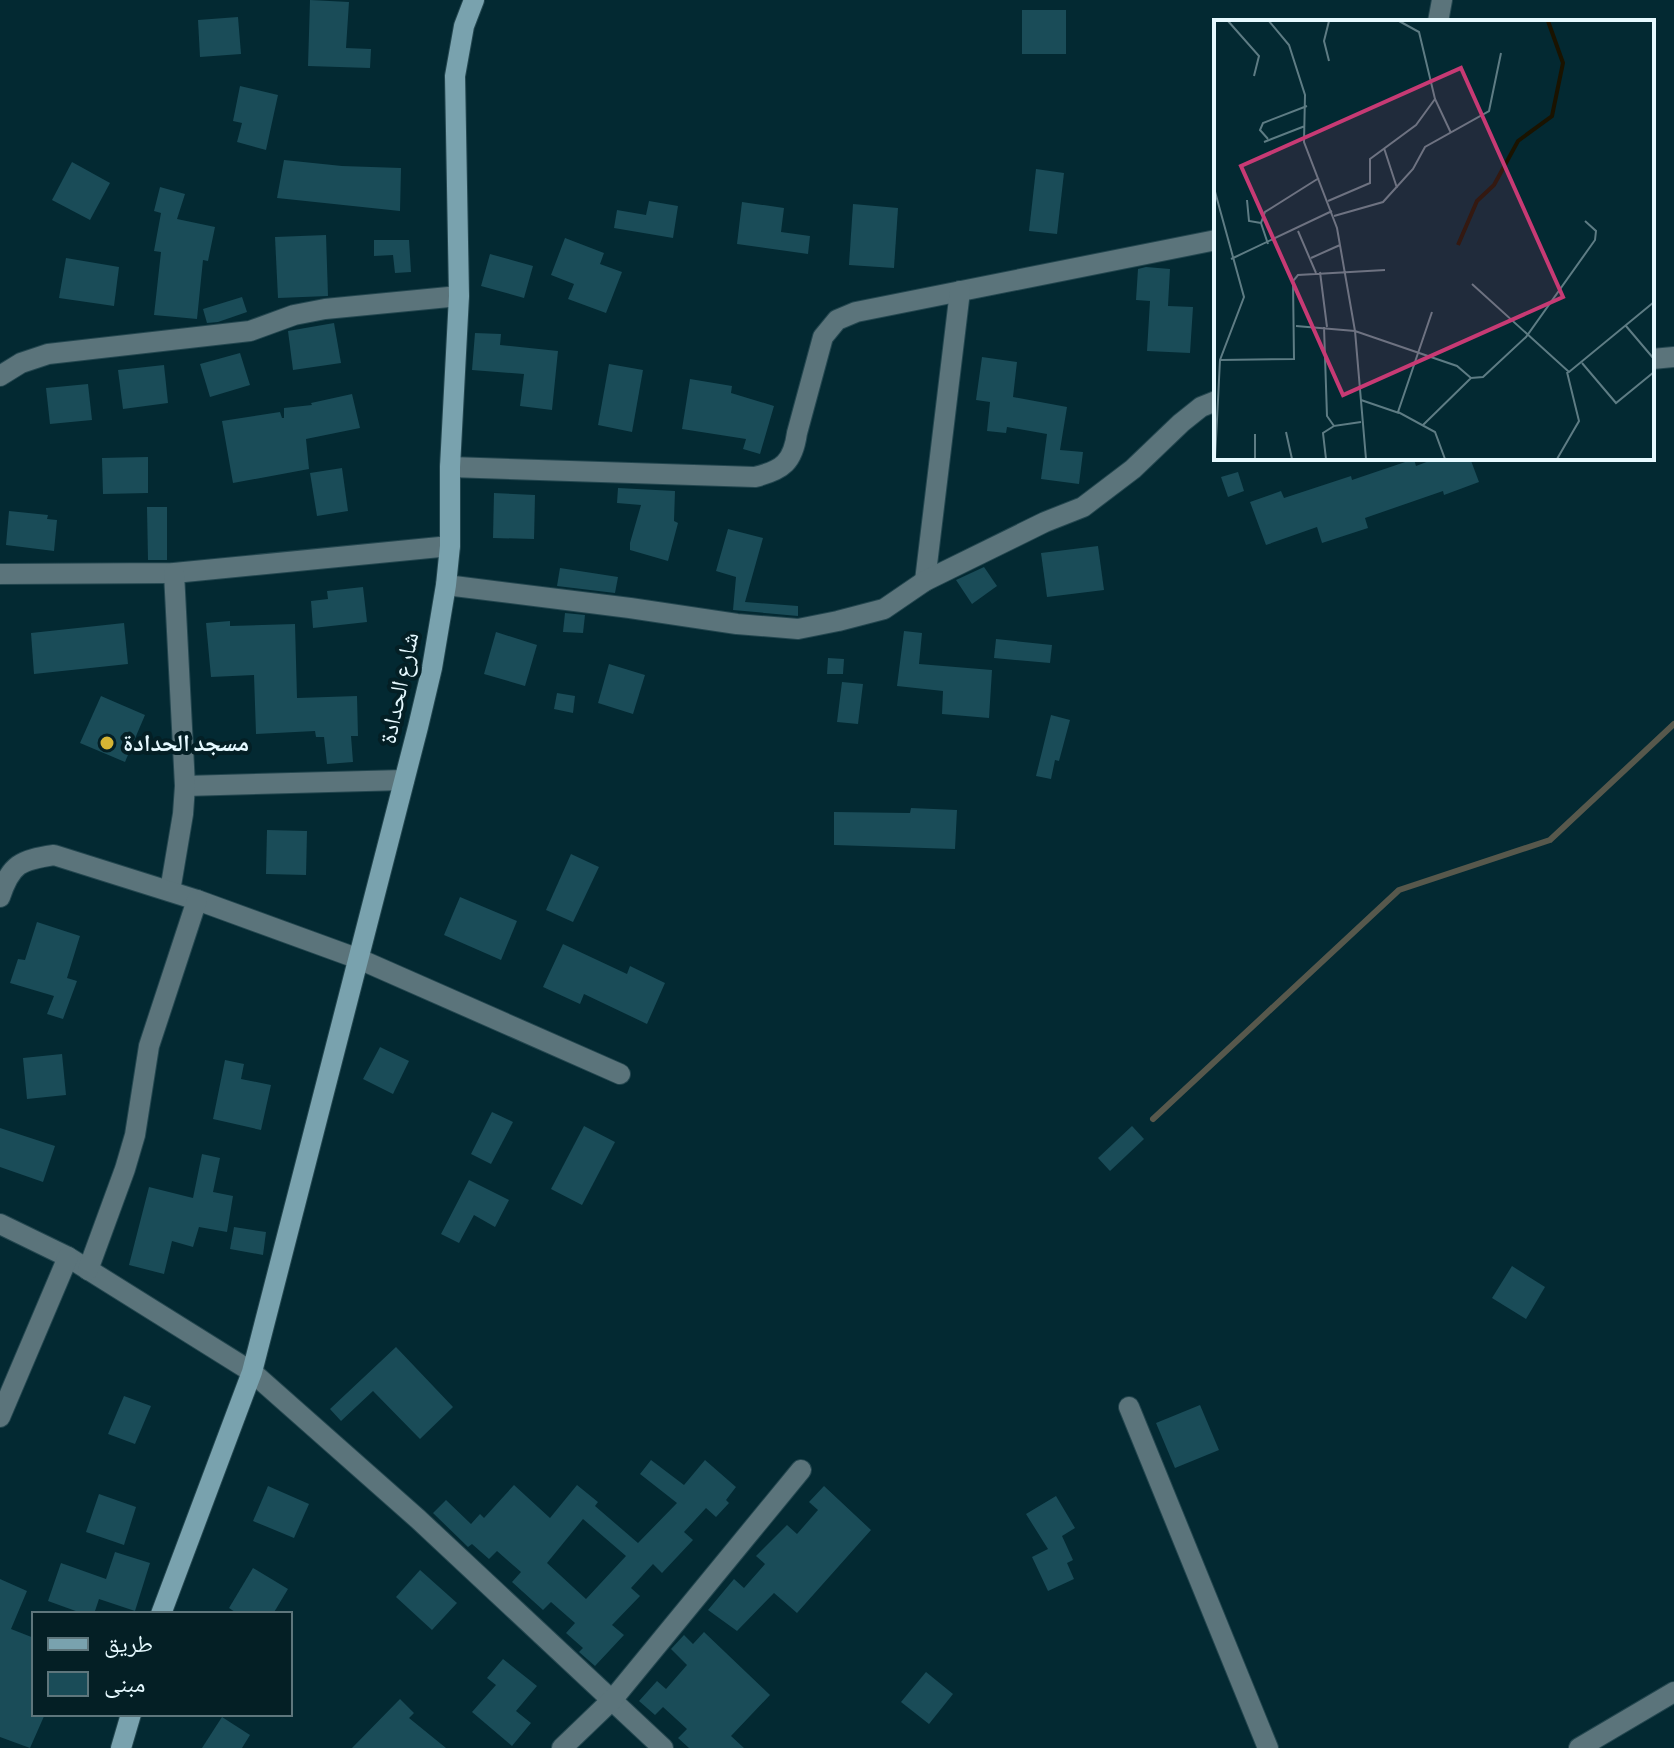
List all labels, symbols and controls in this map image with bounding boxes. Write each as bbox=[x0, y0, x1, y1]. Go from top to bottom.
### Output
inset map bbox=[1214, 20, 1654, 460]
street label: شارع الحدادة bbox=[376, 630, 425, 746]
place label: مسجد الحدادة bbox=[123, 732, 249, 756]
marker: مسجد الحدادة bbox=[98, 734, 116, 752]
legend bbox=[32, 1612, 292, 1716]
text: طريق bbox=[104, 1633, 153, 1658]
text: مبنى bbox=[104, 1673, 145, 1698]

